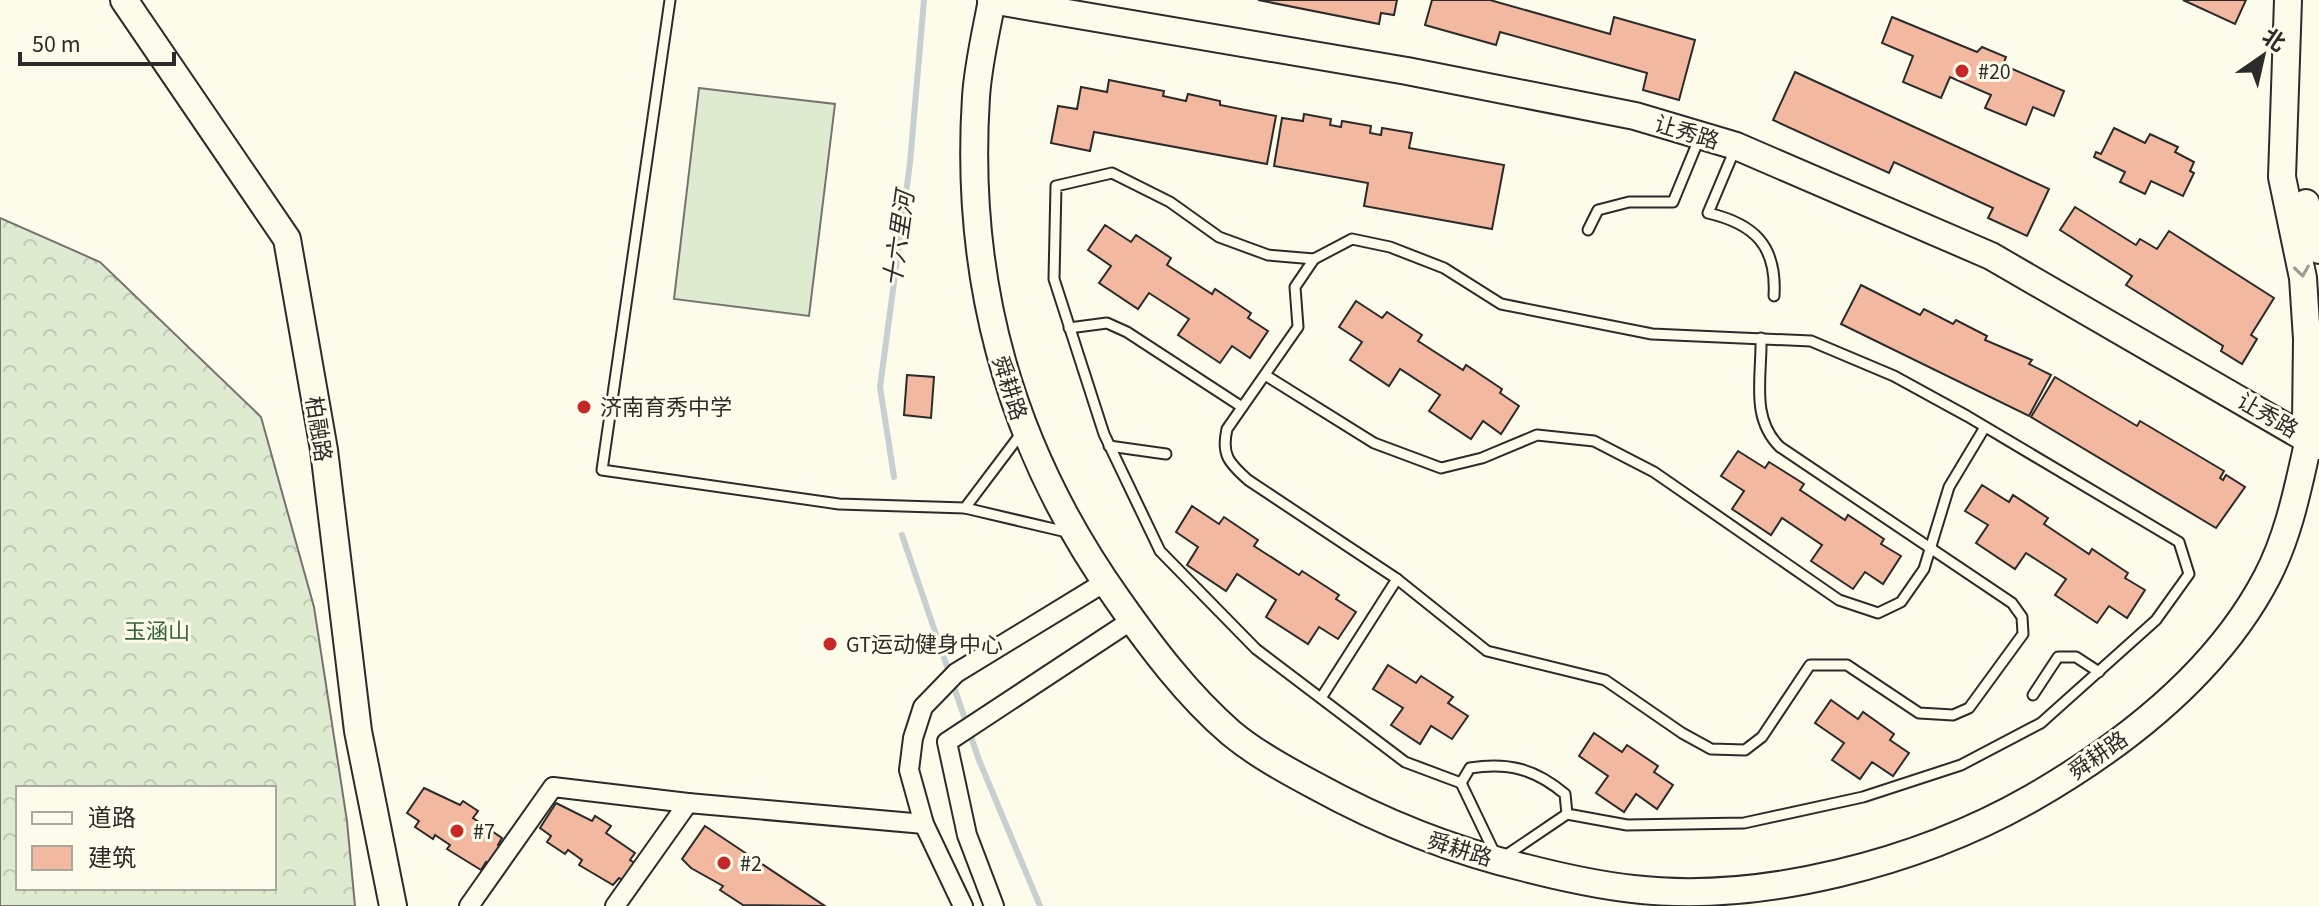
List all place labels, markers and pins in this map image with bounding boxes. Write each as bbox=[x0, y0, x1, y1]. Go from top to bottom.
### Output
place label: #20 bbox=[1978, 56, 2011, 88]
marker: #20 bbox=[1953, 62, 1971, 80]
place label: 济南育秀中学 bbox=[600, 392, 732, 424]
marker: 济南育秀中学 bbox=[575, 398, 593, 416]
place label: GT运动健身中心 bbox=[846, 629, 1003, 661]
marker: GT运动健身中心 bbox=[821, 635, 839, 653]
place label: #7 bbox=[473, 816, 495, 848]
marker: #7 bbox=[448, 822, 466, 840]
place label: #2 bbox=[740, 848, 762, 880]
marker: #2 bbox=[715, 854, 733, 872]

